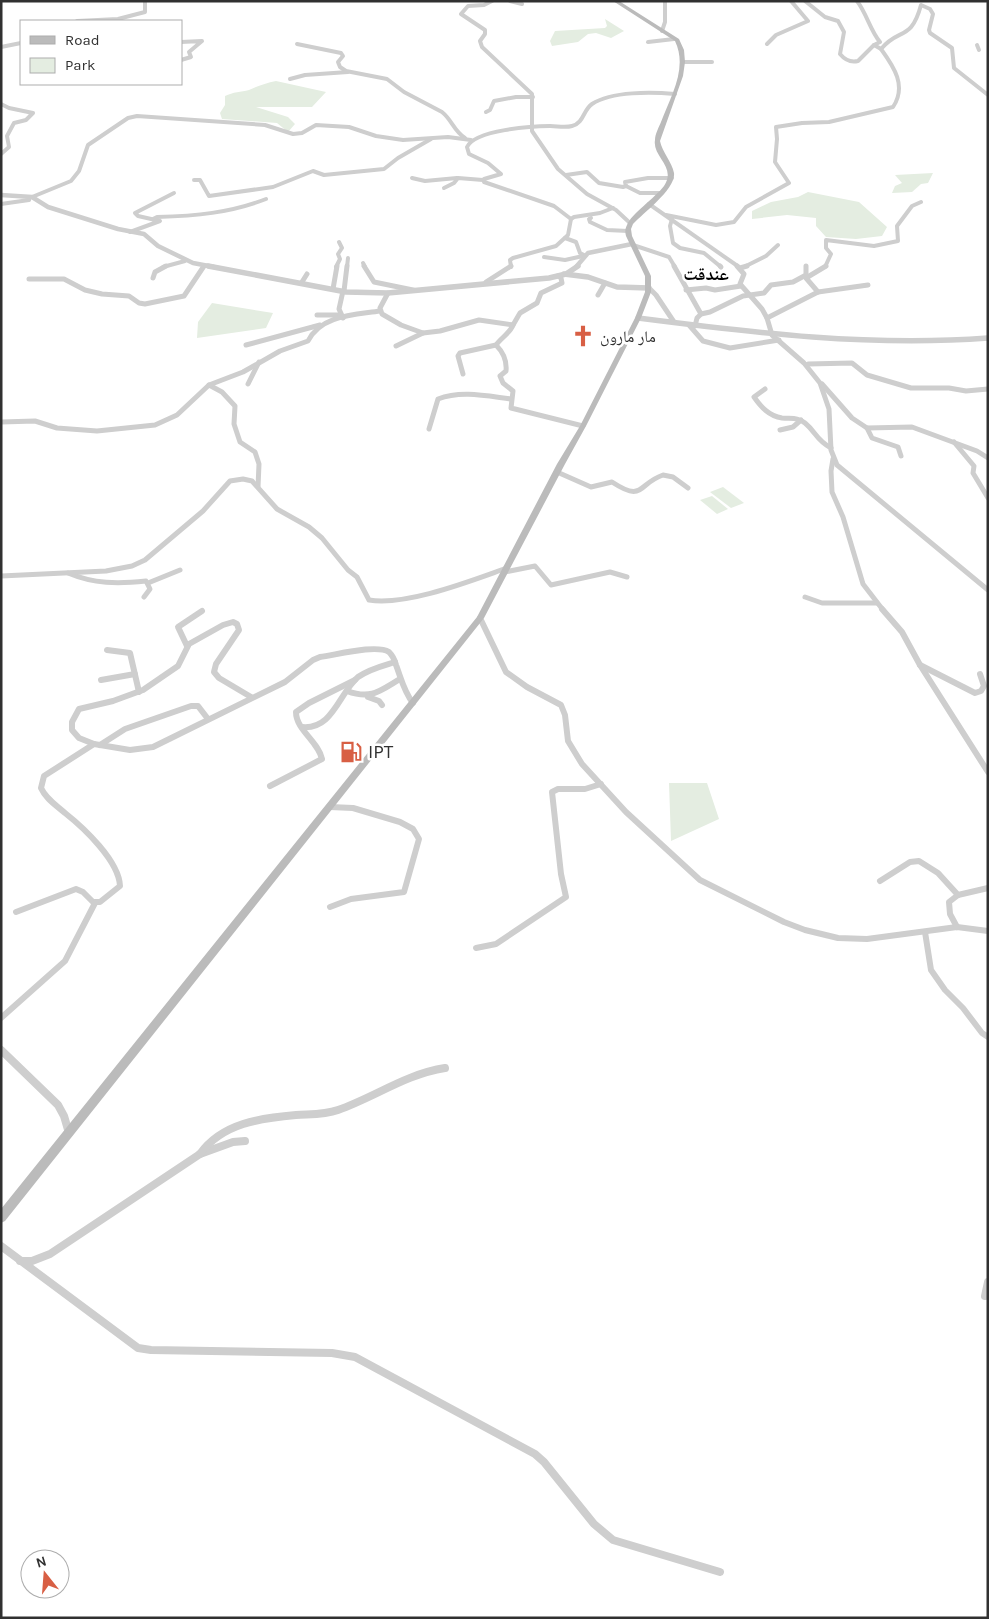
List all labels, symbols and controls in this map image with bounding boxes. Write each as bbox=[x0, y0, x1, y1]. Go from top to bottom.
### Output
legend bbox=[20, 20, 182, 85]
text: Road bbox=[65, 31, 100, 49]
text: Park bbox=[65, 56, 95, 74]
district label: عندقت bbox=[683, 263, 729, 285]
church icon: مار مارون bbox=[570, 323, 596, 349]
place label: مار مارون bbox=[600, 327, 656, 347]
fuel station icon: IPT bbox=[338, 739, 364, 765]
place label: IPT bbox=[368, 741, 394, 763]
north arrow bbox=[20, 1549, 70, 1599]
text: N bbox=[34, 1552, 49, 1572]

